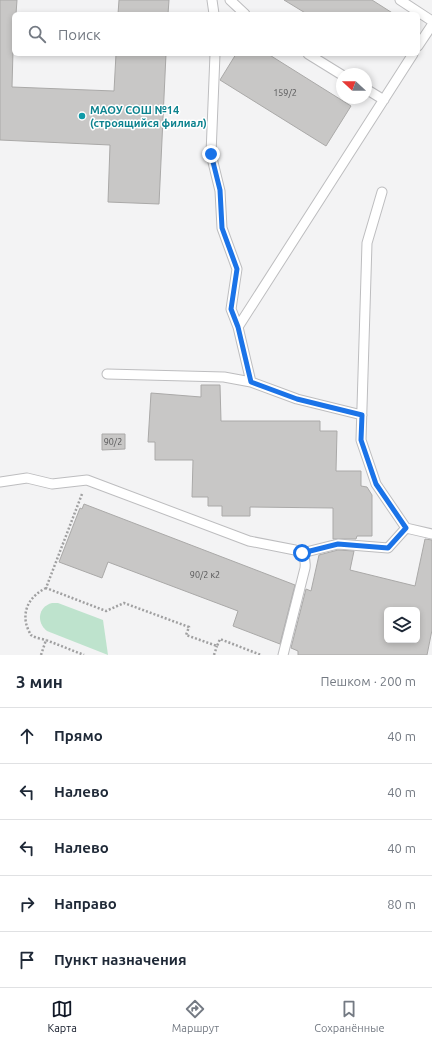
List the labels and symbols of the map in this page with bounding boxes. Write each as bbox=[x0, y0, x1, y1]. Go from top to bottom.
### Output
north arrow bbox=[336, 68, 372, 104]
house number: 159/2 bbox=[273, 88, 297, 98]
place label: МАОУ СОШ №14 (строящийся филиал) bbox=[90, 104, 207, 130]
marker: МАОУ СОШ №14 (строящийся филиал) bbox=[77, 111, 87, 121]
route end bbox=[202, 145, 220, 163]
house number: 90/2 bbox=[104, 437, 122, 447]
route start bbox=[293, 544, 311, 562]
house number: 90/2 к2 bbox=[190, 570, 220, 580]

